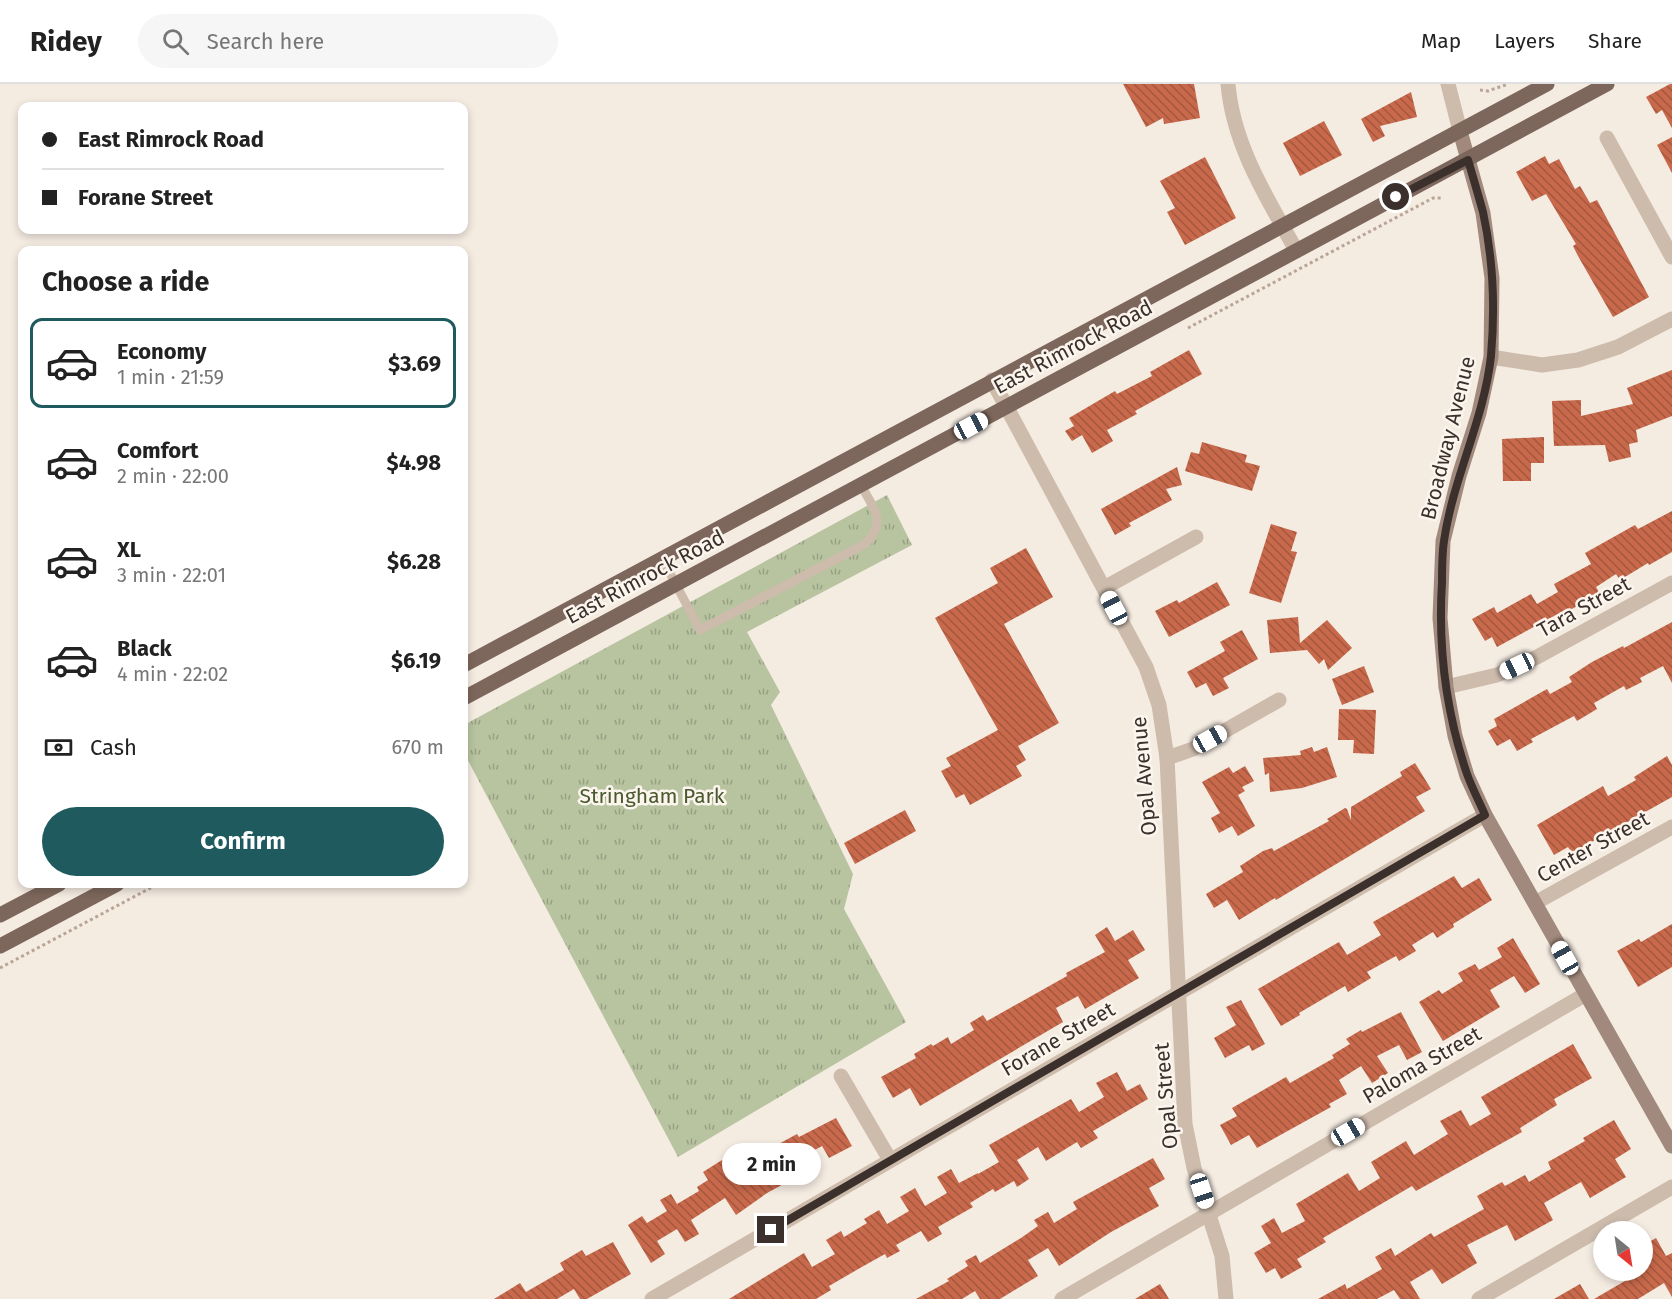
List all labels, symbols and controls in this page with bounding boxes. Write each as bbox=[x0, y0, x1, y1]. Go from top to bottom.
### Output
search box bbox=[138, 14, 558, 68]
text: Ridey bbox=[30, 25, 102, 58]
icon: search bbox=[159, 25, 192, 58]
text: Search here bbox=[207, 28, 324, 55]
text: Map bbox=[1421, 28, 1461, 54]
text: Layers bbox=[1494, 28, 1555, 54]
text: Share bbox=[1588, 28, 1642, 54]
text: East Rimrock Road bbox=[78, 126, 264, 153]
route start bbox=[1382, 183, 1409, 210]
text: Forane Street bbox=[78, 184, 213, 211]
text: Choose a ride bbox=[42, 266, 209, 298]
street label: East Rimrock Road bbox=[989, 294, 1157, 400]
icon: car bbox=[45, 336, 99, 390]
text: Economy bbox=[117, 338, 206, 365]
text: $3.69 bbox=[388, 350, 441, 377]
street label: Broadway Avenue bbox=[1415, 353, 1481, 523]
text: 1 min · 21:59 bbox=[117, 365, 224, 389]
car bbox=[951, 410, 991, 442]
icon: car bbox=[45, 435, 99, 489]
text: Comfort bbox=[117, 437, 198, 464]
text: $4.98 bbox=[387, 449, 441, 476]
text: 2 min · 22:00 bbox=[117, 464, 229, 488]
street label: East Rimrock Road bbox=[561, 524, 729, 630]
icon: car bbox=[45, 534, 99, 588]
text: XL bbox=[117, 536, 141, 563]
text: $6.28 bbox=[387, 548, 441, 575]
text: 3 min · 22:01 bbox=[117, 563, 226, 587]
street label: Tara Street bbox=[1533, 571, 1636, 643]
car bbox=[1098, 588, 1130, 628]
icon: car bbox=[45, 633, 99, 687]
text: Black bbox=[117, 635, 172, 662]
text: $6.19 bbox=[391, 647, 441, 674]
car bbox=[1497, 650, 1537, 682]
text: 4 min · 22:02 bbox=[117, 662, 228, 686]
street label: Opal Avenue bbox=[1126, 715, 1162, 837]
car bbox=[1190, 722, 1230, 756]
icon: cash bbox=[42, 731, 75, 764]
text: Cash bbox=[90, 734, 137, 761]
text: 670 m bbox=[392, 735, 444, 759]
park label: Stringham Park bbox=[580, 783, 725, 809]
street label: Center Street bbox=[1532, 805, 1654, 889]
button: Confirm bbox=[42, 807, 444, 876]
car bbox=[1548, 938, 1582, 978]
street label: Forane Street bbox=[997, 996, 1120, 1082]
street label: Paloma Street bbox=[1358, 1020, 1486, 1109]
street label: Opal Street bbox=[1148, 1041, 1184, 1150]
car bbox=[1328, 1115, 1368, 1149]
callout: 2 min bbox=[722, 1143, 820, 1185]
text: 2 min bbox=[747, 1152, 796, 1176]
car bbox=[1188, 1171, 1216, 1211]
route end bbox=[757, 1216, 784, 1243]
north arrow bbox=[1593, 1221, 1653, 1281]
map controls bbox=[1593, 1221, 1653, 1281]

